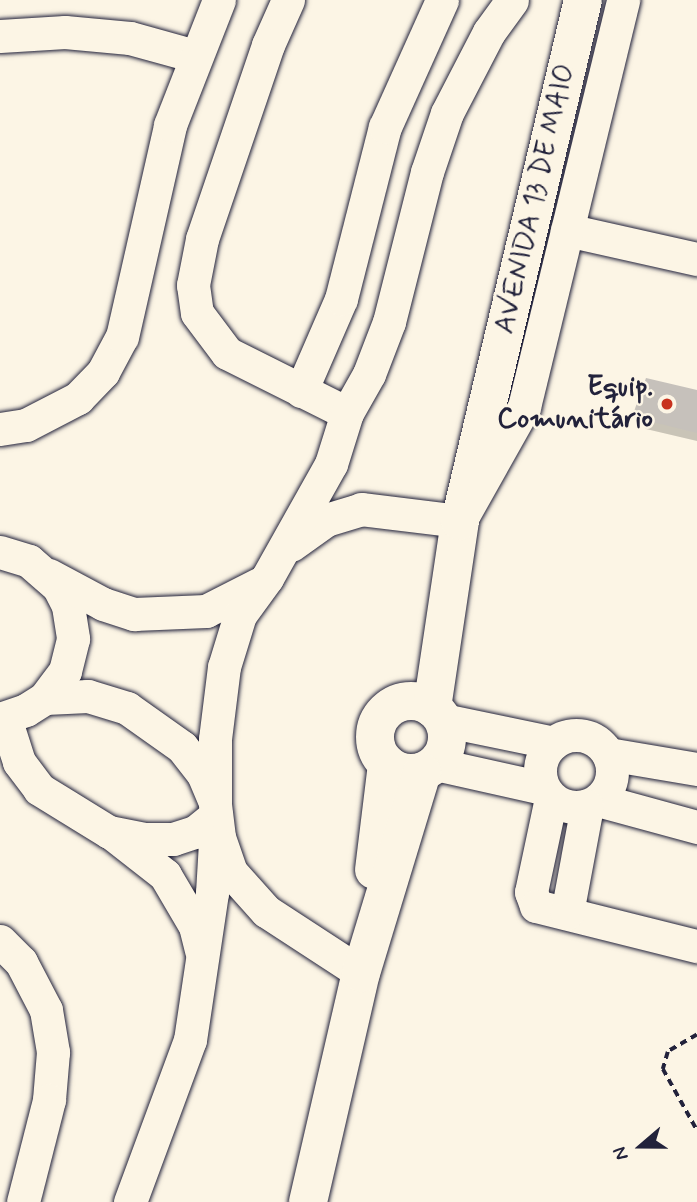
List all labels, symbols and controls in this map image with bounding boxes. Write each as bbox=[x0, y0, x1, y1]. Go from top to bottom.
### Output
street label: AVENIDA 13 DE MAIO bbox=[488, 58, 584, 340]
place label: Equip. Comunitário bbox=[497, 371, 653, 437]
marker: Equip. Comunitário bbox=[659, 396, 675, 412]
north arrow bbox=[606, 1111, 676, 1181]
text: N bbox=[607, 1143, 635, 1164]

